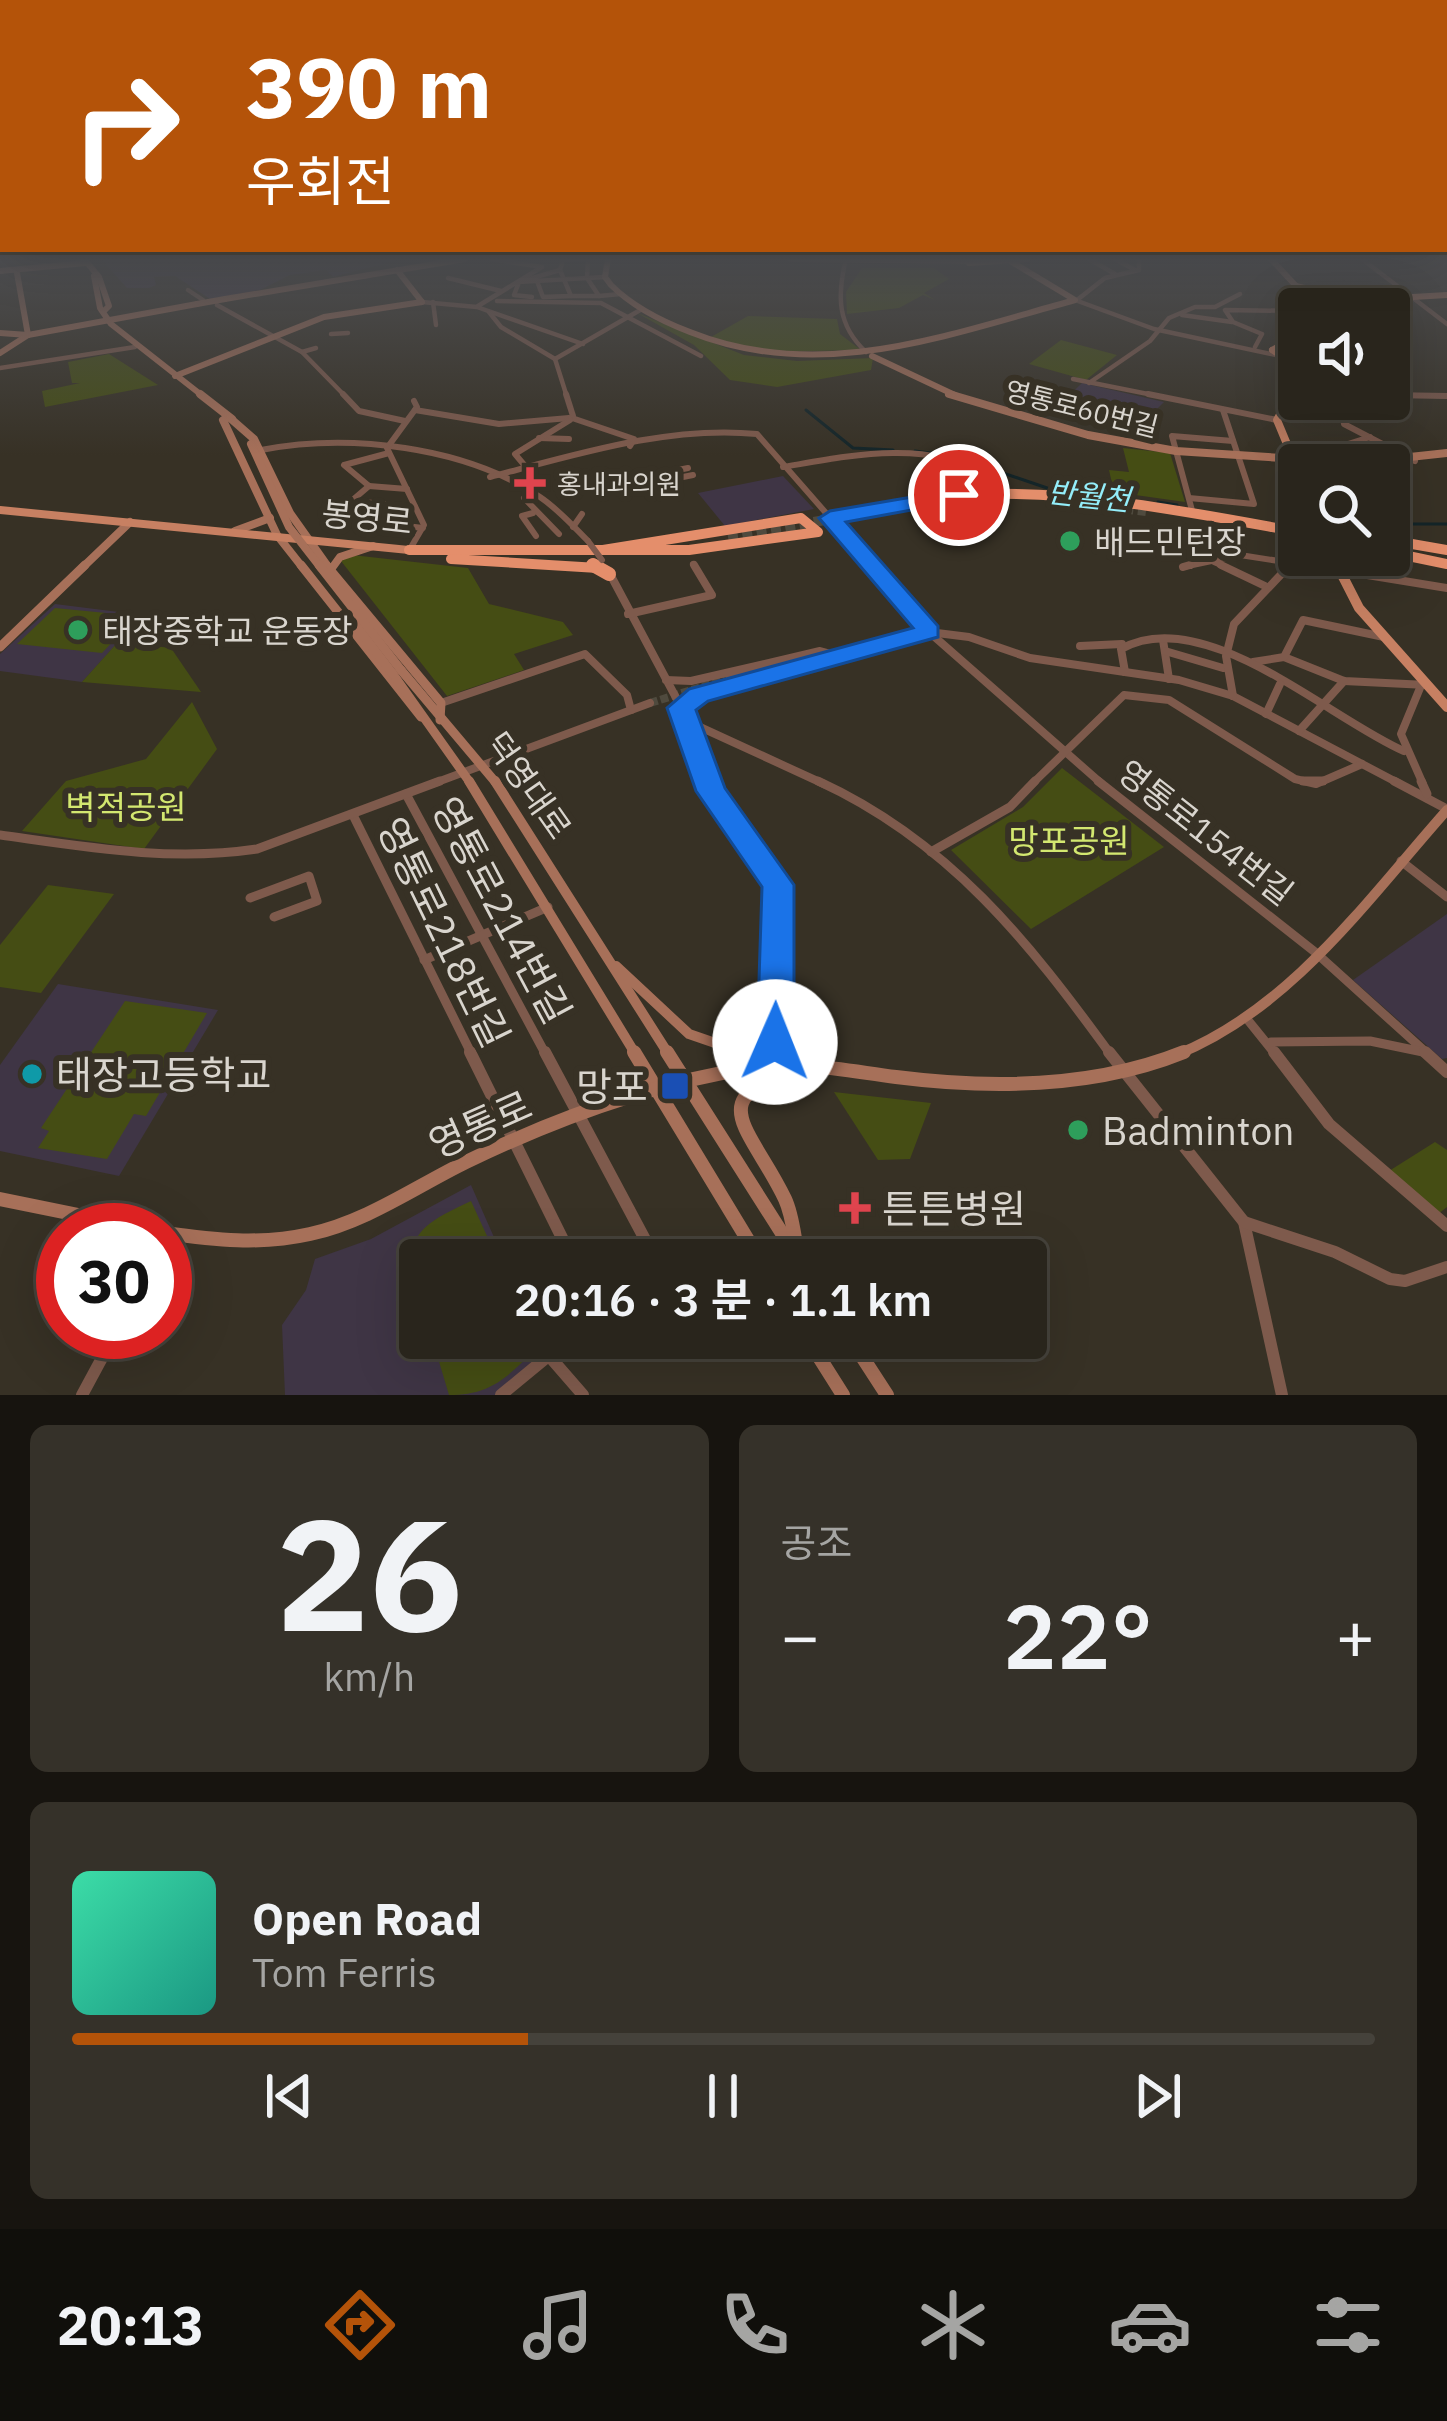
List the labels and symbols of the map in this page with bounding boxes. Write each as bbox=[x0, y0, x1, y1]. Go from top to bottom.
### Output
street label: 영통로60번길 bbox=[1002, 372, 1162, 444]
pin bbox=[908, 444, 1010, 546]
place label: 홍내과의원 bbox=[557, 466, 681, 501]
marker: 홍내과의원 bbox=[514, 467, 546, 499]
water label: 반월천 bbox=[1046, 471, 1136, 519]
street label: 봉영로 bbox=[319, 491, 415, 543]
place label: 배드민턴장 bbox=[1094, 520, 1246, 563]
marker: 배드민턴장 bbox=[1057, 528, 1083, 554]
place label: 태장중학교 운동장 bbox=[102, 609, 353, 652]
marker: 태장중학교 운동장 bbox=[65, 617, 91, 643]
street label: 덕영대로 bbox=[477, 723, 581, 847]
street label: 영통로154번길 bbox=[1110, 750, 1302, 914]
park label: 벽적공원 bbox=[65, 785, 187, 828]
street label: 영통로214번길 bbox=[421, 788, 583, 1032]
street label: 영통로218번길 bbox=[366, 809, 522, 1055]
park label: 망포공원 bbox=[1008, 819, 1130, 862]
position arrow bbox=[712, 979, 838, 1105]
place label: 태장고등학교 bbox=[56, 1049, 271, 1100]
marker: 태장고등학교 bbox=[19, 1061, 45, 1087]
place label: 망포 bbox=[576, 1061, 648, 1112]
marker: 망포 bbox=[659, 1070, 691, 1102]
street label: 영통로 bbox=[420, 1079, 540, 1169]
place label: Badminton bbox=[1102, 1105, 1294, 1156]
marker: Badminton bbox=[1065, 1117, 1091, 1143]
place label: 튼튼병원 bbox=[882, 1183, 1026, 1234]
marker: 튼튼병원 bbox=[839, 1192, 871, 1224]
speed limit sign: 30 bbox=[36, 1203, 192, 1359]

